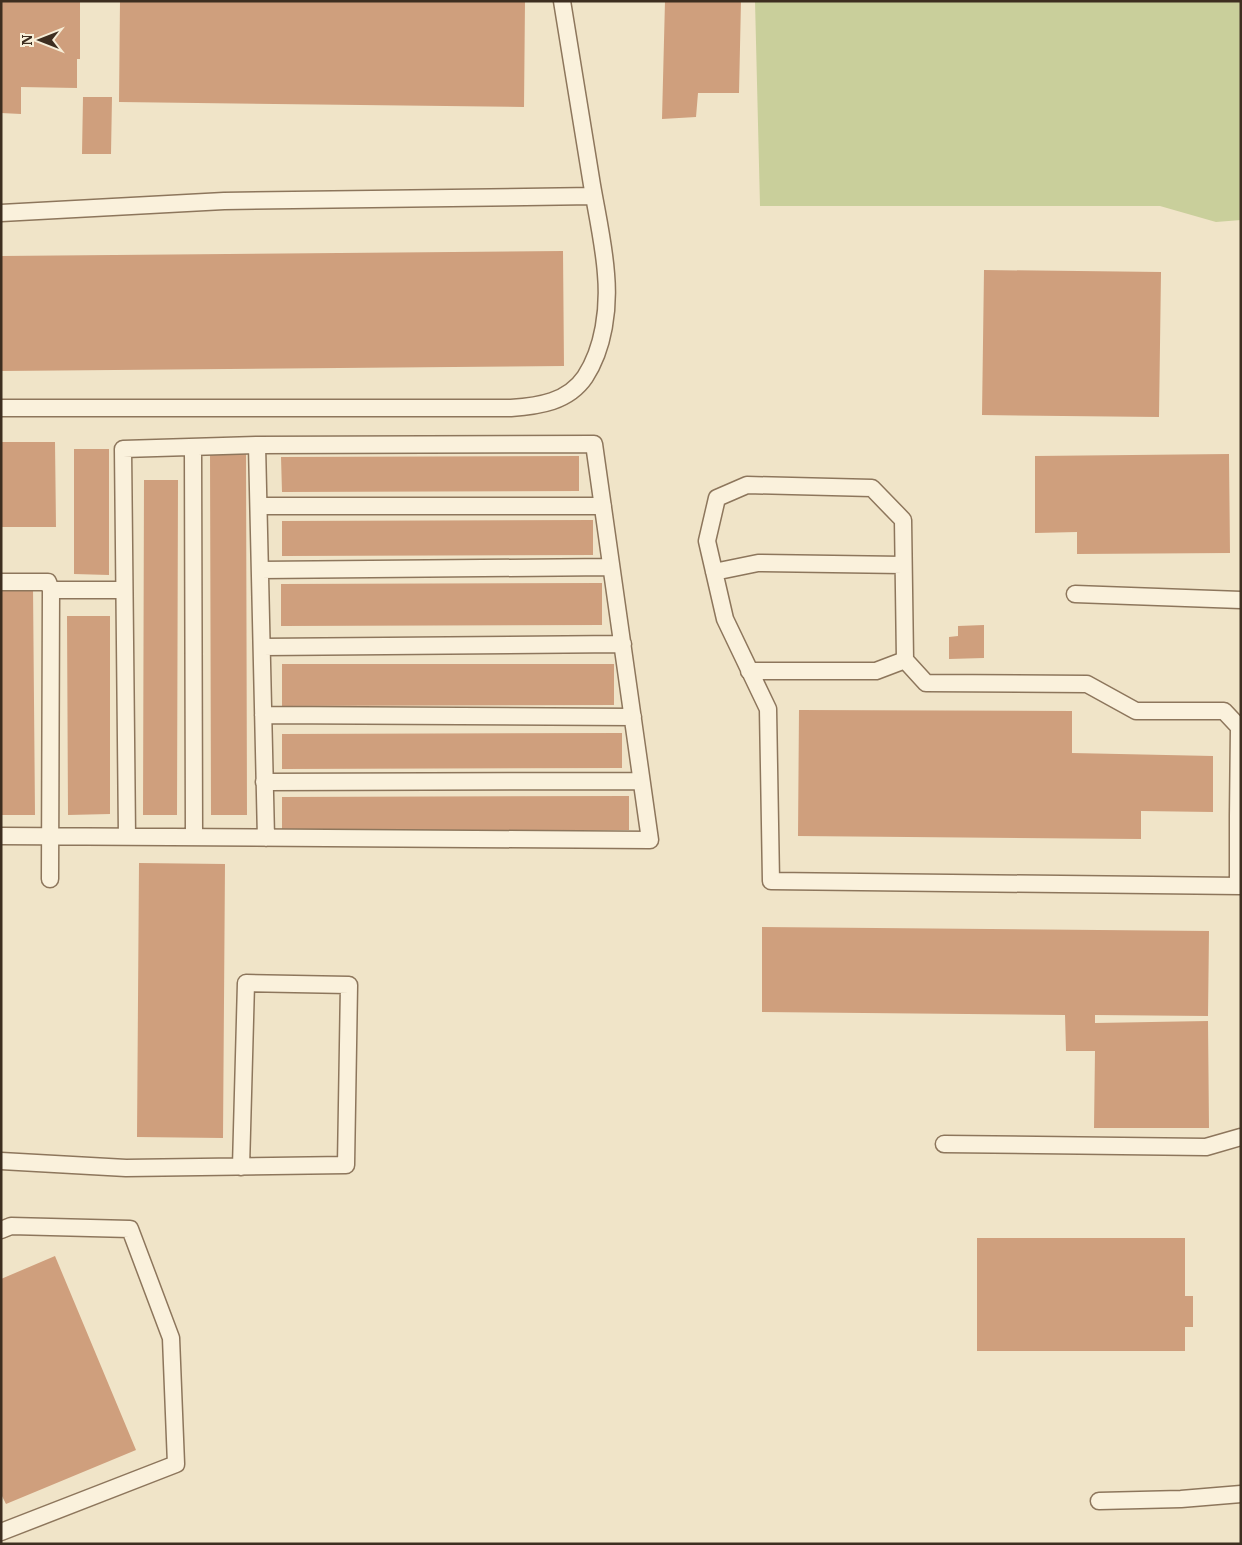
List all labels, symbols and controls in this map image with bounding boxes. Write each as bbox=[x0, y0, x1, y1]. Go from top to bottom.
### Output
north arrow bbox=[15, 15, 65, 65]
text: N bbox=[18, 34, 36, 46]

